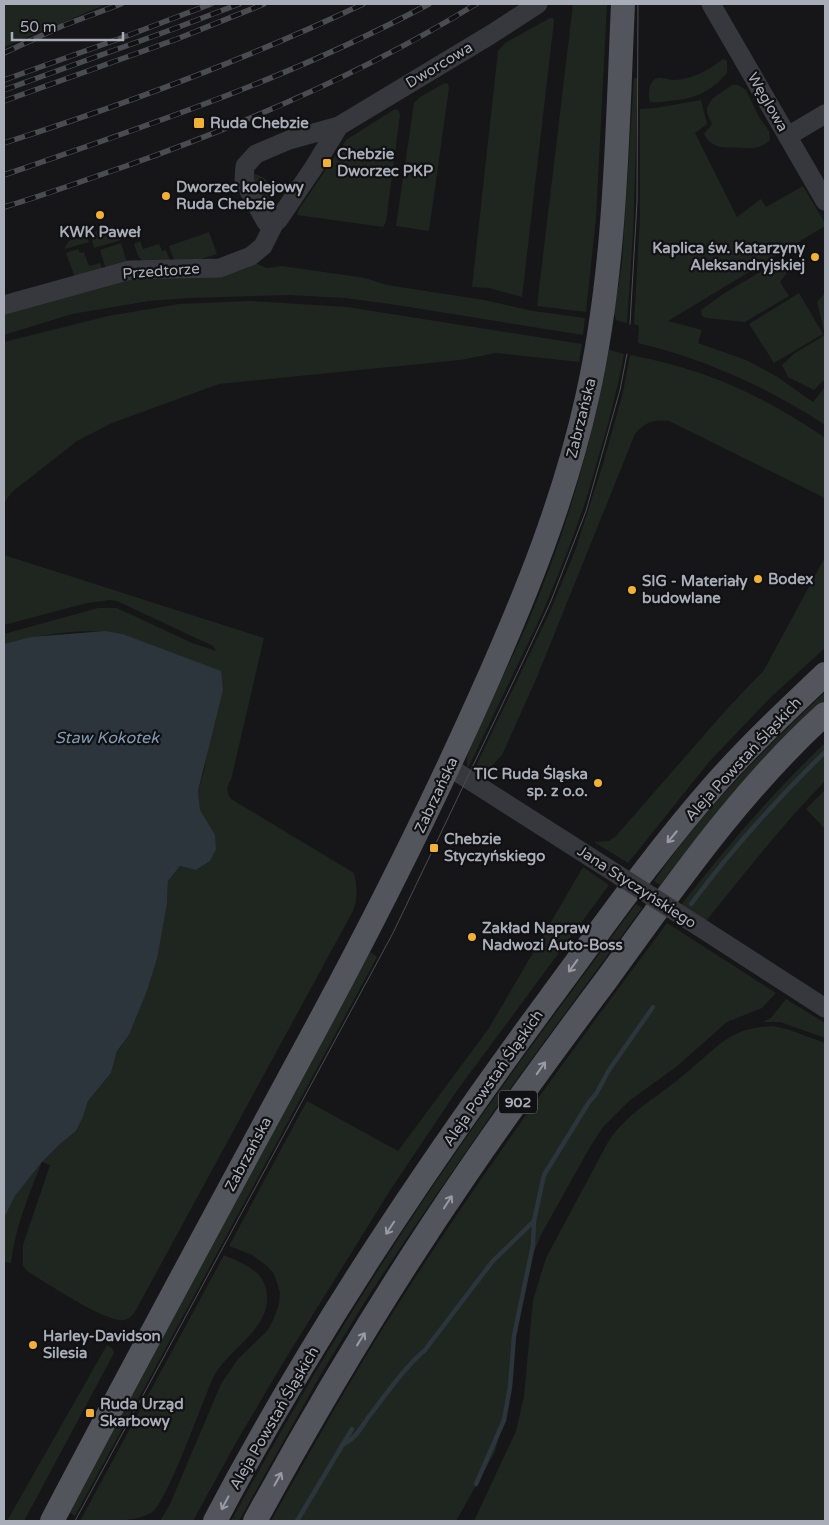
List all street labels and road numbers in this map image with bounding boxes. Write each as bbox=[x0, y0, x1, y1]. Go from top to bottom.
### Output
street label: Dworcowa bbox=[402, 38, 476, 92]
street label: Węglowa bbox=[744, 69, 792, 135]
street label: Przedtorze bbox=[122, 259, 200, 283]
street label: Zabrzańska bbox=[562, 376, 600, 460]
street label: Aleja Powstań Śląskich bbox=[681, 694, 805, 824]
street label: Zabrzańska bbox=[411, 754, 461, 836]
street label: Jana Styczyńskiego bbox=[574, 842, 700, 932]
street label: Aleja Powstań Śląskich bbox=[439, 1006, 547, 1150]
road number: 902 bbox=[499, 1090, 537, 1114]
street label: Zabrzańska bbox=[221, 1114, 275, 1194]
street label: Aleja Powstań Śląskich bbox=[226, 1343, 322, 1493]

